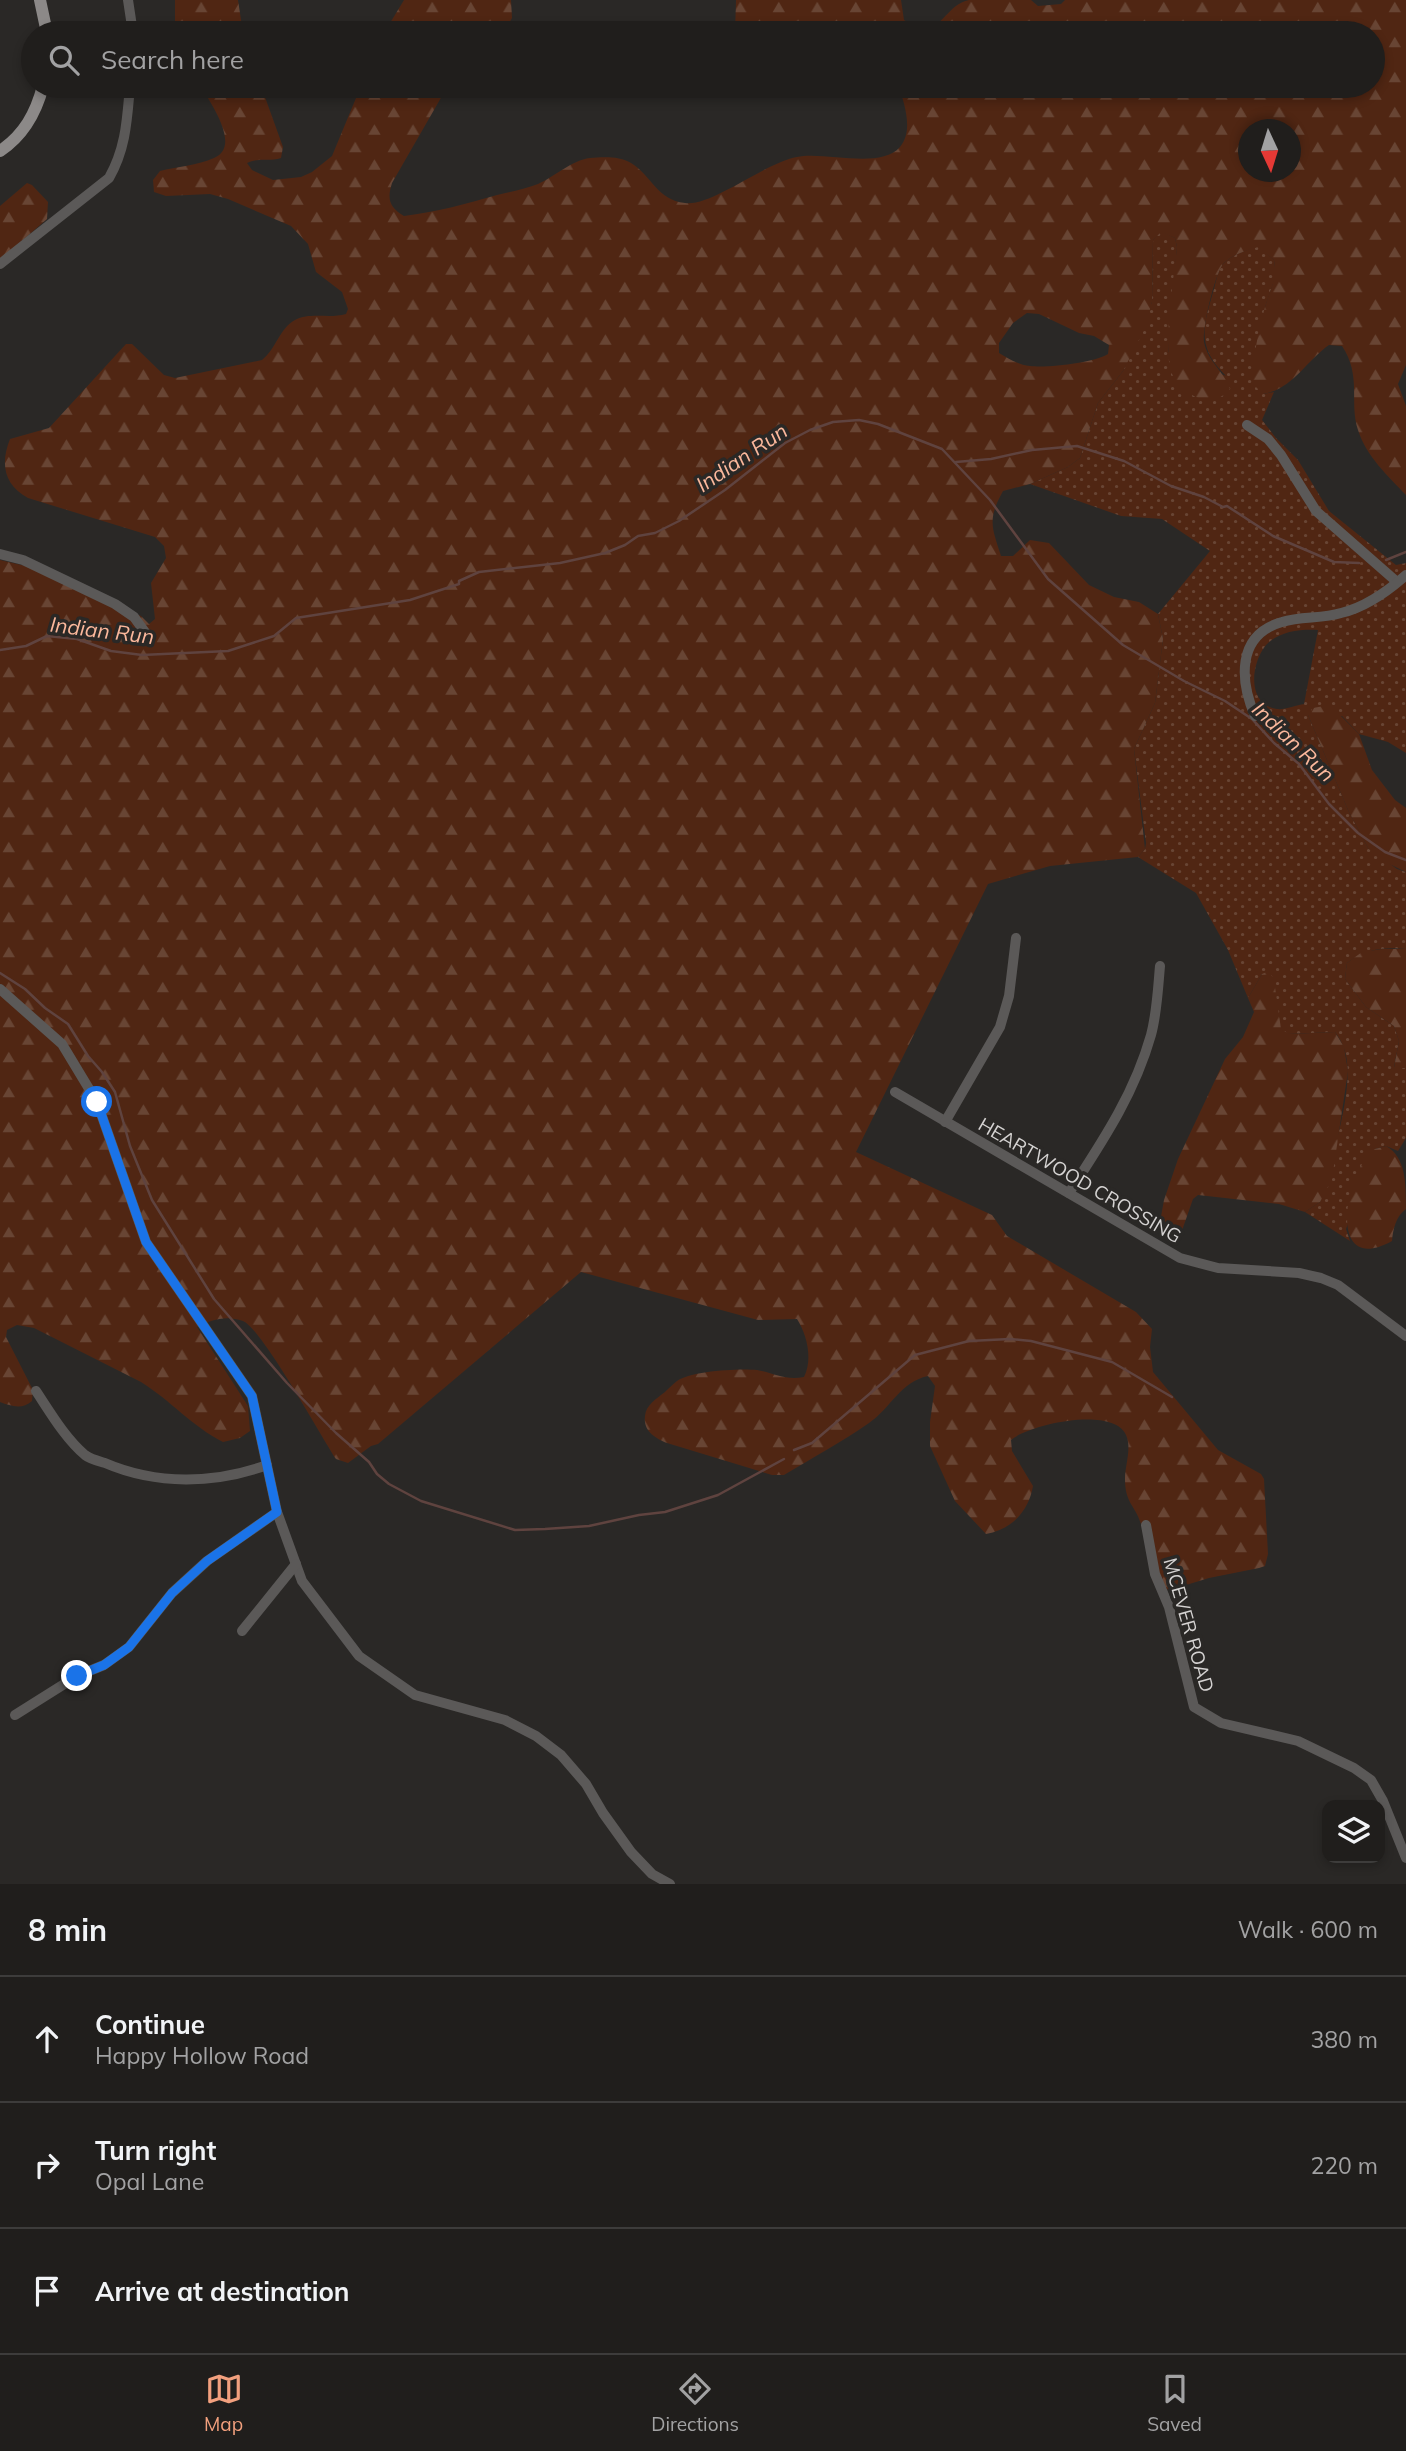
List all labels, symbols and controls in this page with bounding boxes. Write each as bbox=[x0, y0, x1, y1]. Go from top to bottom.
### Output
search box bbox=[21, 21, 1385, 98]
icon: search bbox=[45, 41, 83, 79]
text: Search here bbox=[101, 43, 244, 76]
north arrow bbox=[1238, 119, 1301, 182]
water label: Indian Run bbox=[691, 417, 792, 497]
water label: Indian Run bbox=[49, 611, 156, 649]
water label: Indian Run bbox=[1247, 696, 1340, 787]
route start bbox=[81, 1086, 112, 1117]
street label: HEARTWOOD CROSSING bbox=[974, 1112, 1186, 1248]
street label: MCEVER ROAD bbox=[1158, 1555, 1220, 1695]
route end bbox=[61, 1660, 92, 1691]
map controls bbox=[1322, 1800, 1385, 1863]
button: layers bbox=[1322, 1800, 1385, 1863]
text: 8 min bbox=[28, 1911, 107, 1949]
text: Walk · 600 m bbox=[1238, 1915, 1378, 1944]
text: Continue bbox=[95, 2008, 205, 2041]
icon: ahead bbox=[28, 2020, 66, 2058]
text: 380 m bbox=[1310, 2025, 1378, 2054]
text: Happy Hollow Road bbox=[95, 2041, 309, 2070]
text: Turn right bbox=[95, 2134, 216, 2167]
icon: right bbox=[28, 2146, 66, 2184]
text: 220 m bbox=[1310, 2151, 1378, 2180]
text: Opal Lane bbox=[95, 2167, 204, 2196]
icon: arrive bbox=[28, 2272, 66, 2310]
text: Arrive at destination bbox=[95, 2275, 350, 2308]
tab: Map bbox=[204, 2370, 243, 2436]
tab: Directions bbox=[651, 2370, 739, 2436]
tab: Saved bbox=[1147, 2370, 1202, 2436]

